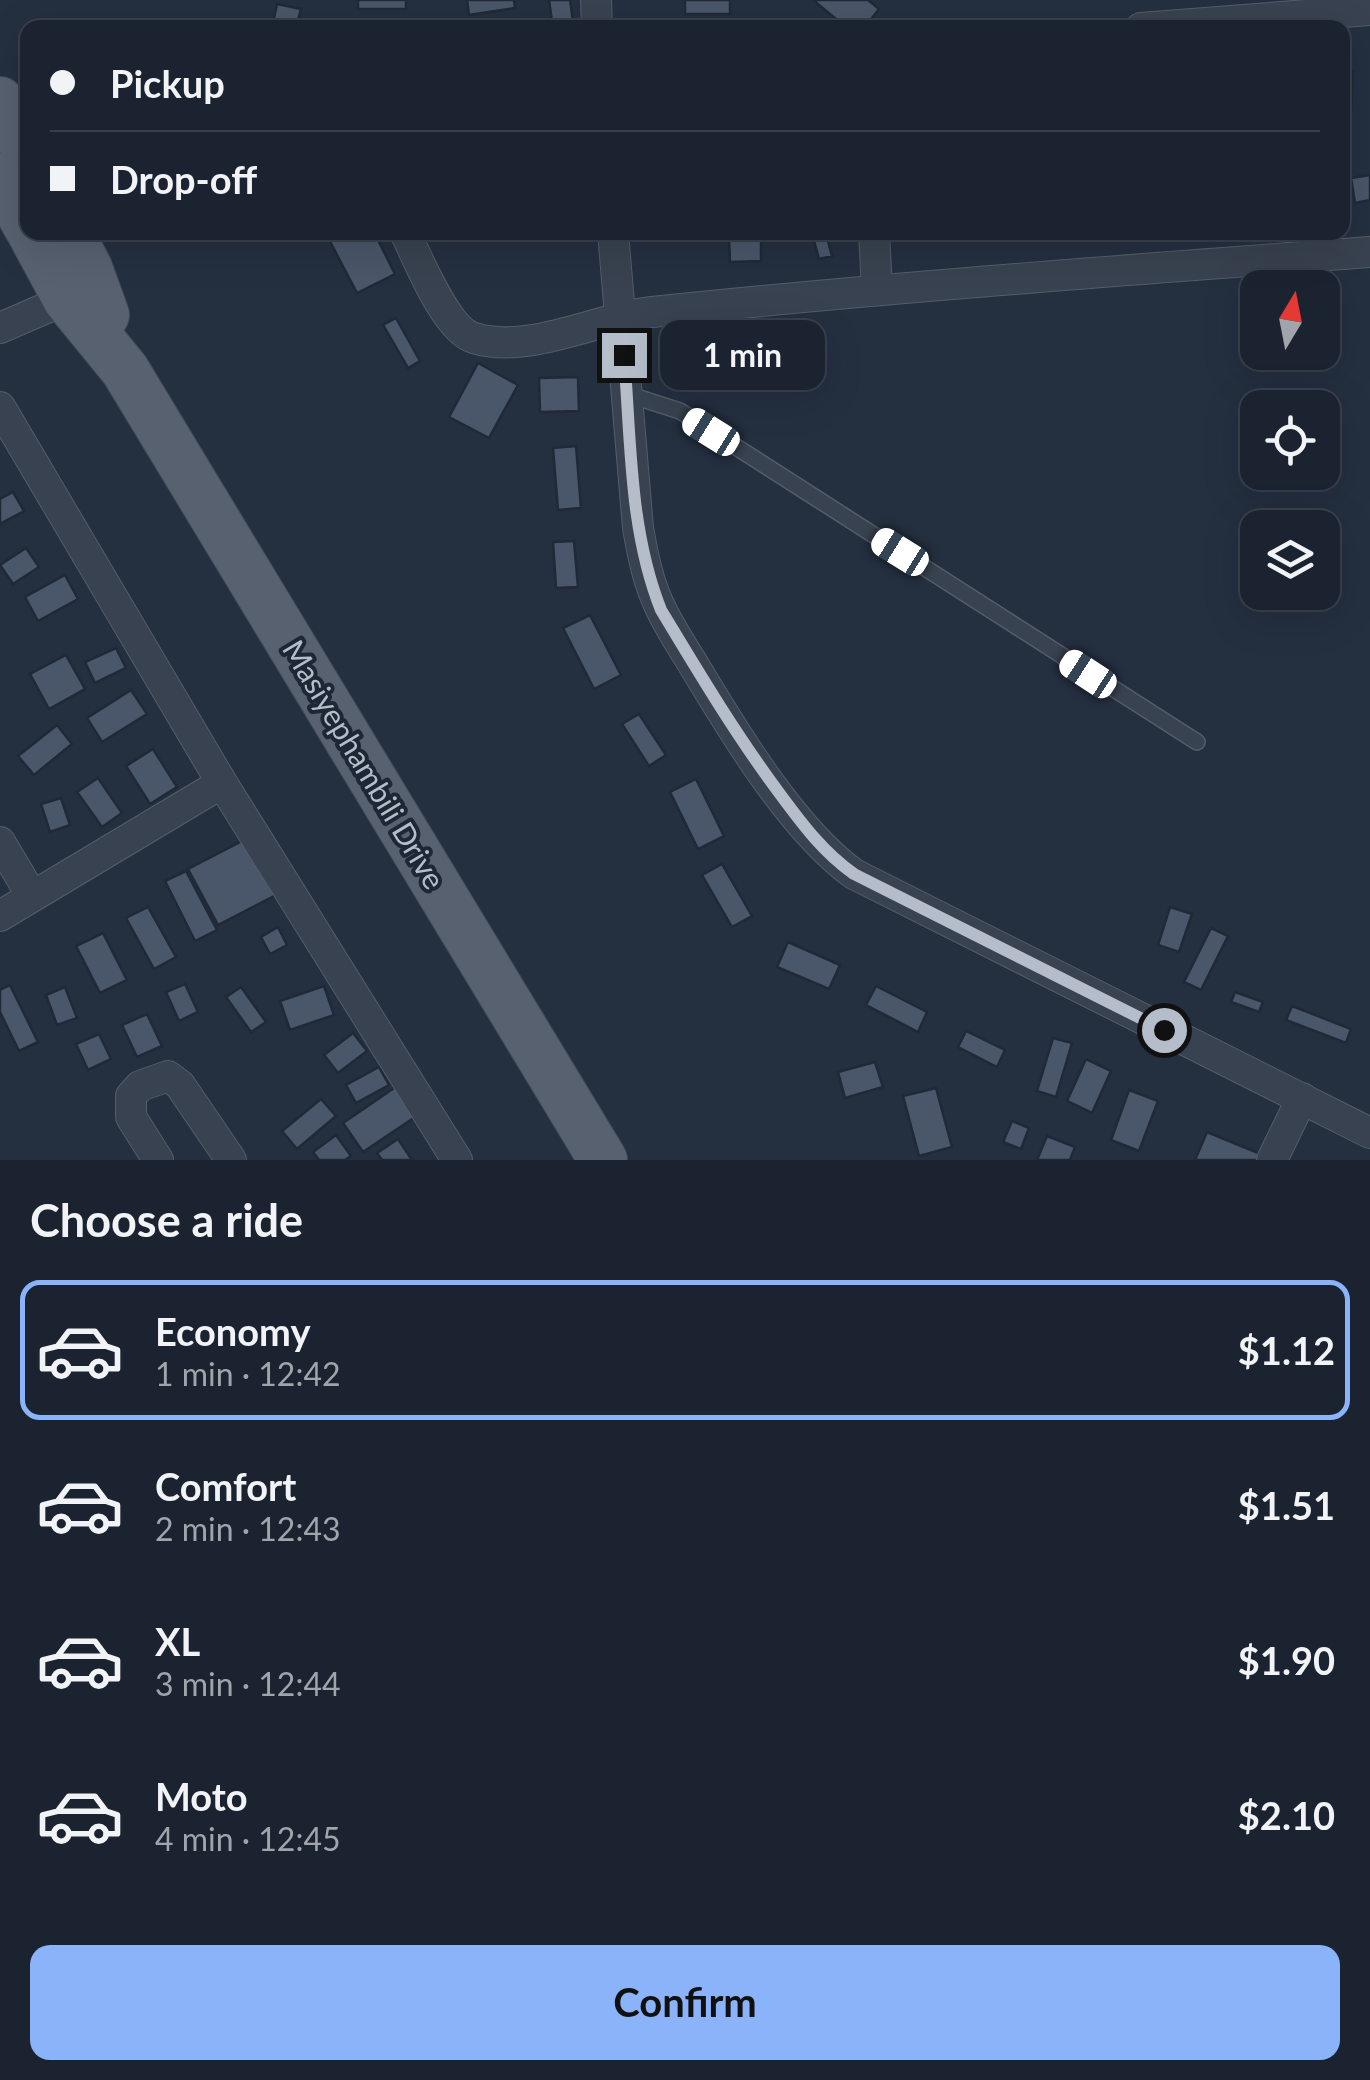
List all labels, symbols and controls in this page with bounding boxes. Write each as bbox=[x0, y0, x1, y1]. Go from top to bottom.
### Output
text: Pickup bbox=[110, 60, 225, 106]
text: Drop-off bbox=[110, 156, 257, 202]
north arrow bbox=[1240, 270, 1340, 370]
map controls bbox=[1240, 270, 1340, 610]
callout: 1 min bbox=[659, 320, 824, 390]
route end bbox=[602, 333, 647, 378]
text: 1 min bbox=[703, 335, 782, 374]
button: locate bbox=[1240, 390, 1340, 490]
car bbox=[678, 403, 744, 461]
button: layers bbox=[1240, 510, 1340, 610]
car bbox=[867, 523, 933, 581]
street label: Masiyephambili Drive bbox=[276, 633, 453, 895]
car bbox=[1055, 645, 1121, 703]
route start bbox=[1142, 1008, 1187, 1053]
text: Choose a ride bbox=[30, 1193, 303, 1247]
icon: car bbox=[35, 1305, 125, 1395]
text: Economy bbox=[155, 1308, 310, 1354]
text: $1.12 bbox=[1238, 1327, 1335, 1373]
text: 1 min · 12:42 bbox=[155, 1354, 341, 1393]
icon: car bbox=[35, 1460, 125, 1550]
text: Comfort bbox=[155, 1463, 296, 1509]
text: $1.51 bbox=[1238, 1482, 1335, 1528]
text: 2 min · 12:43 bbox=[155, 1509, 341, 1548]
icon: car bbox=[35, 1615, 125, 1705]
text: XL bbox=[155, 1618, 200, 1664]
text: $1.90 bbox=[1238, 1637, 1335, 1683]
text: 3 min · 12:44 bbox=[155, 1664, 341, 1703]
icon: car bbox=[35, 1770, 125, 1860]
text: Moto bbox=[155, 1773, 248, 1819]
text: $2.10 bbox=[1238, 1792, 1335, 1838]
text: 4 min · 12:45 bbox=[155, 1819, 341, 1858]
button: Confirm bbox=[30, 1945, 1340, 2060]

